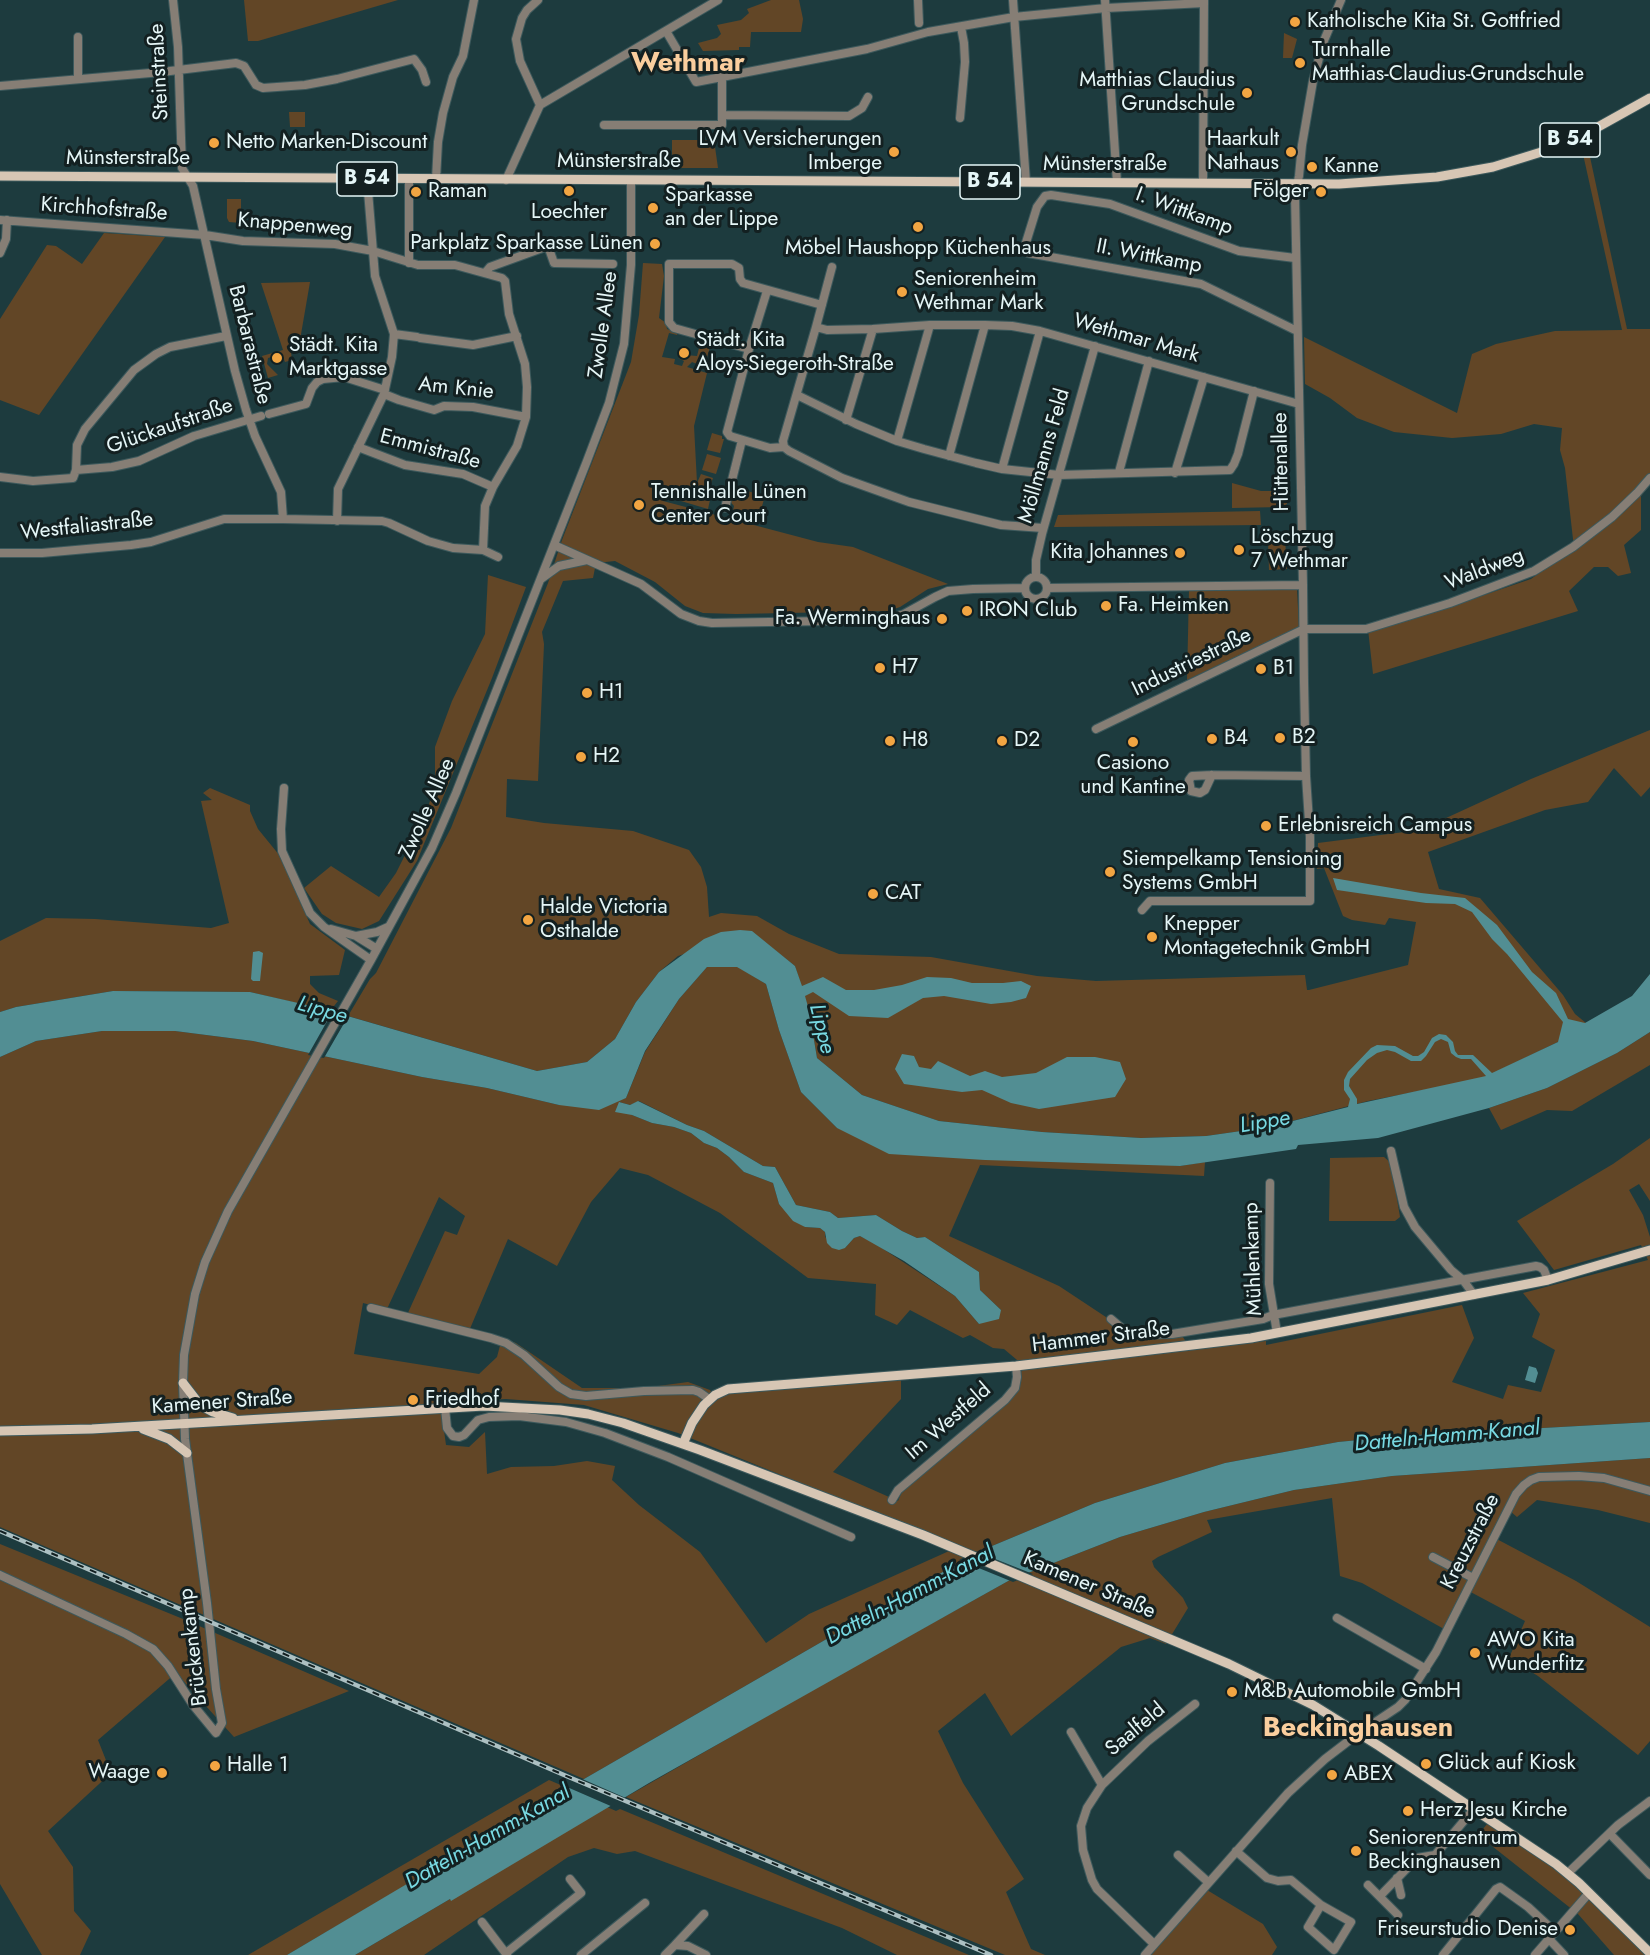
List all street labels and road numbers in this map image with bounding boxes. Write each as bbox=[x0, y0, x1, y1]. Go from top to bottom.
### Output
street label: Steinstraße bbox=[145, 23, 175, 121]
road number: B 54 bbox=[1540, 123, 1600, 157]
street label: Münsterstraße bbox=[66, 146, 190, 172]
street label: Münsterstraße bbox=[557, 149, 681, 175]
street label: Münsterstraße bbox=[1043, 152, 1167, 178]
road number: B 54 bbox=[337, 162, 397, 196]
road number: B 54 bbox=[960, 165, 1020, 199]
street label: I. Wittkamp bbox=[1132, 183, 1236, 241]
street label: Kirchhofstraße bbox=[40, 193, 168, 227]
street label: Knappenweg bbox=[236, 208, 354, 244]
street label: II. Wittkamp bbox=[1094, 234, 1204, 280]
street label: Zwolle Allee bbox=[584, 270, 624, 380]
street label: Barbarastraße bbox=[222, 283, 276, 407]
street label: Wethmar Mark bbox=[1070, 309, 1202, 369]
street label: Am Knie bbox=[417, 373, 495, 405]
street label: Möllmanns Feld bbox=[1014, 386, 1076, 526]
street label: Glückaufstraße bbox=[103, 394, 237, 460]
street label: Hüttenallee bbox=[1269, 412, 1295, 512]
street label: Emmistraße bbox=[377, 424, 483, 476]
street label: Westfaliastraße bbox=[19, 507, 155, 547]
street label: Waldweg bbox=[1442, 543, 1528, 597]
street label: Industriestraße bbox=[1128, 623, 1256, 703]
street label: Zwolle Allee bbox=[395, 755, 461, 863]
street label: Mühlenkamp bbox=[1239, 1202, 1269, 1316]
street label: Hammer Straße bbox=[1031, 1317, 1171, 1359]
street label: Im Westfeld bbox=[901, 1378, 997, 1466]
street label: Kamener Straße bbox=[151, 1386, 293, 1420]
street label: Kreuzstraße bbox=[1436, 1490, 1506, 1594]
street label: Kamener Straße bbox=[1019, 1547, 1159, 1625]
street label: Brückenkamp bbox=[174, 1587, 214, 1707]
street label: Saalfeld bbox=[1101, 1698, 1171, 1762]

